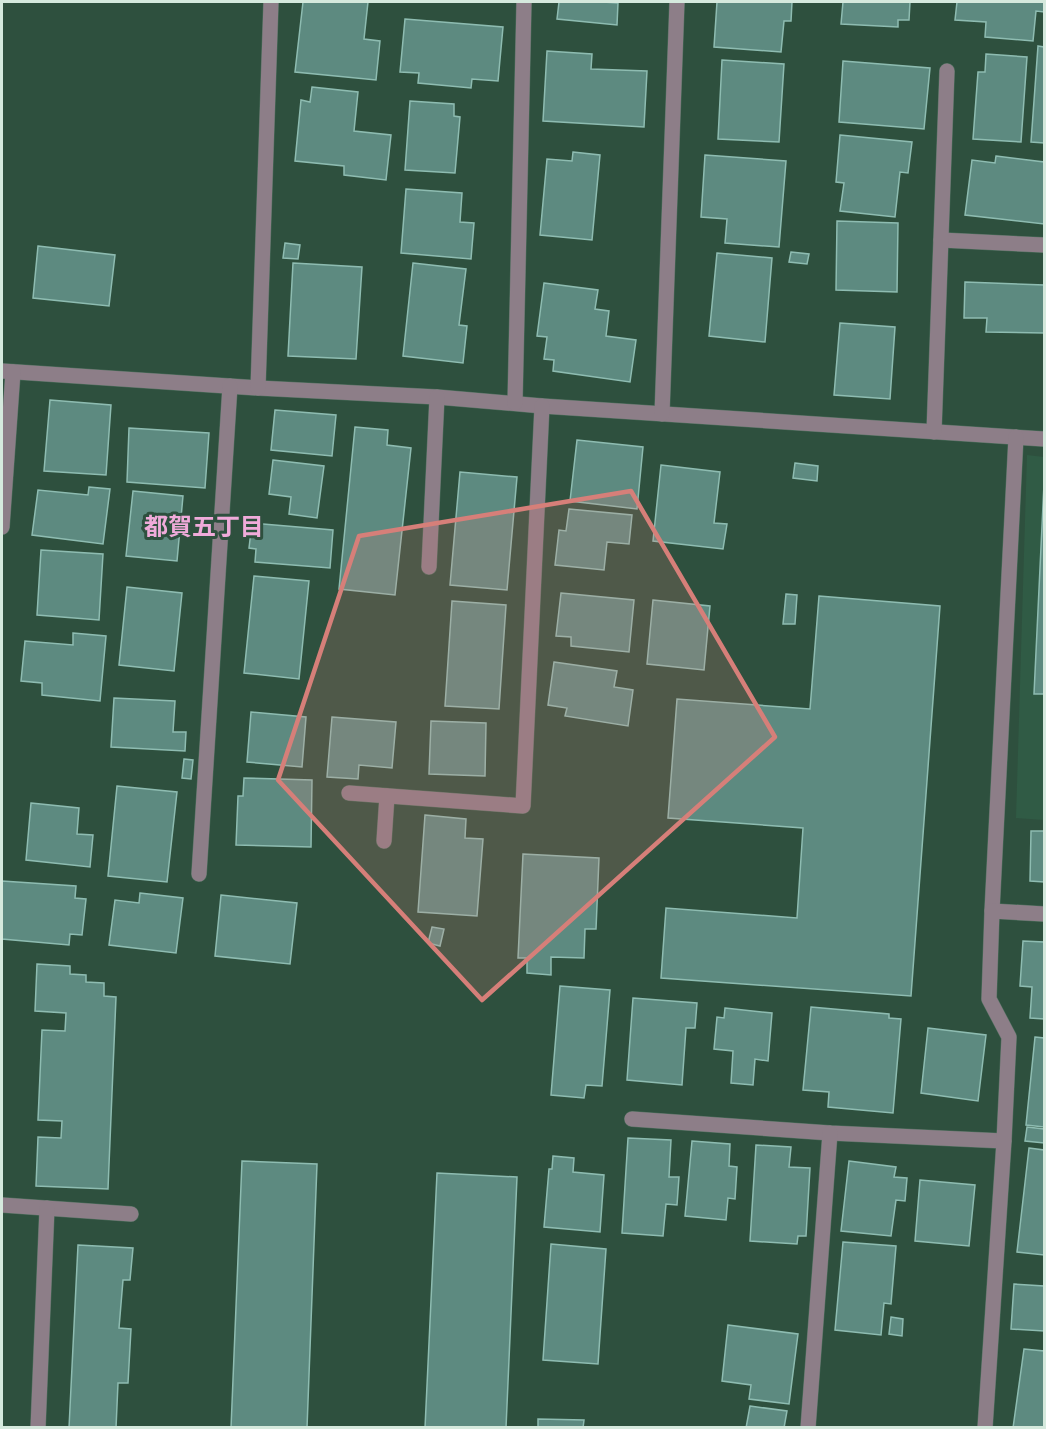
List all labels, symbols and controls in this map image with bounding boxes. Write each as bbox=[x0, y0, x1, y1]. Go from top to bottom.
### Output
district label: 都賀五丁目 bbox=[144, 513, 264, 542]

